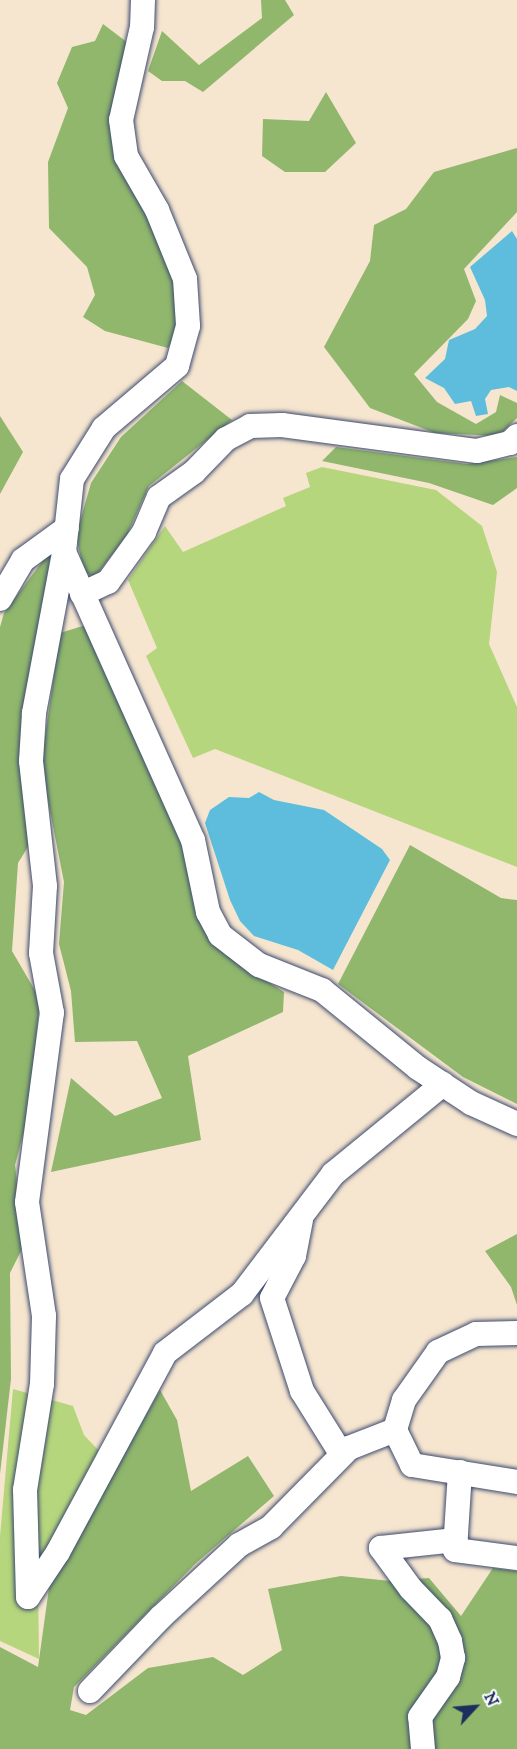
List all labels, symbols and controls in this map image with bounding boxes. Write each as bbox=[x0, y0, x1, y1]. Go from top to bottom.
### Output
north arrow bbox=[445, 1677, 505, 1737]
text: N bbox=[479, 1689, 503, 1709]

